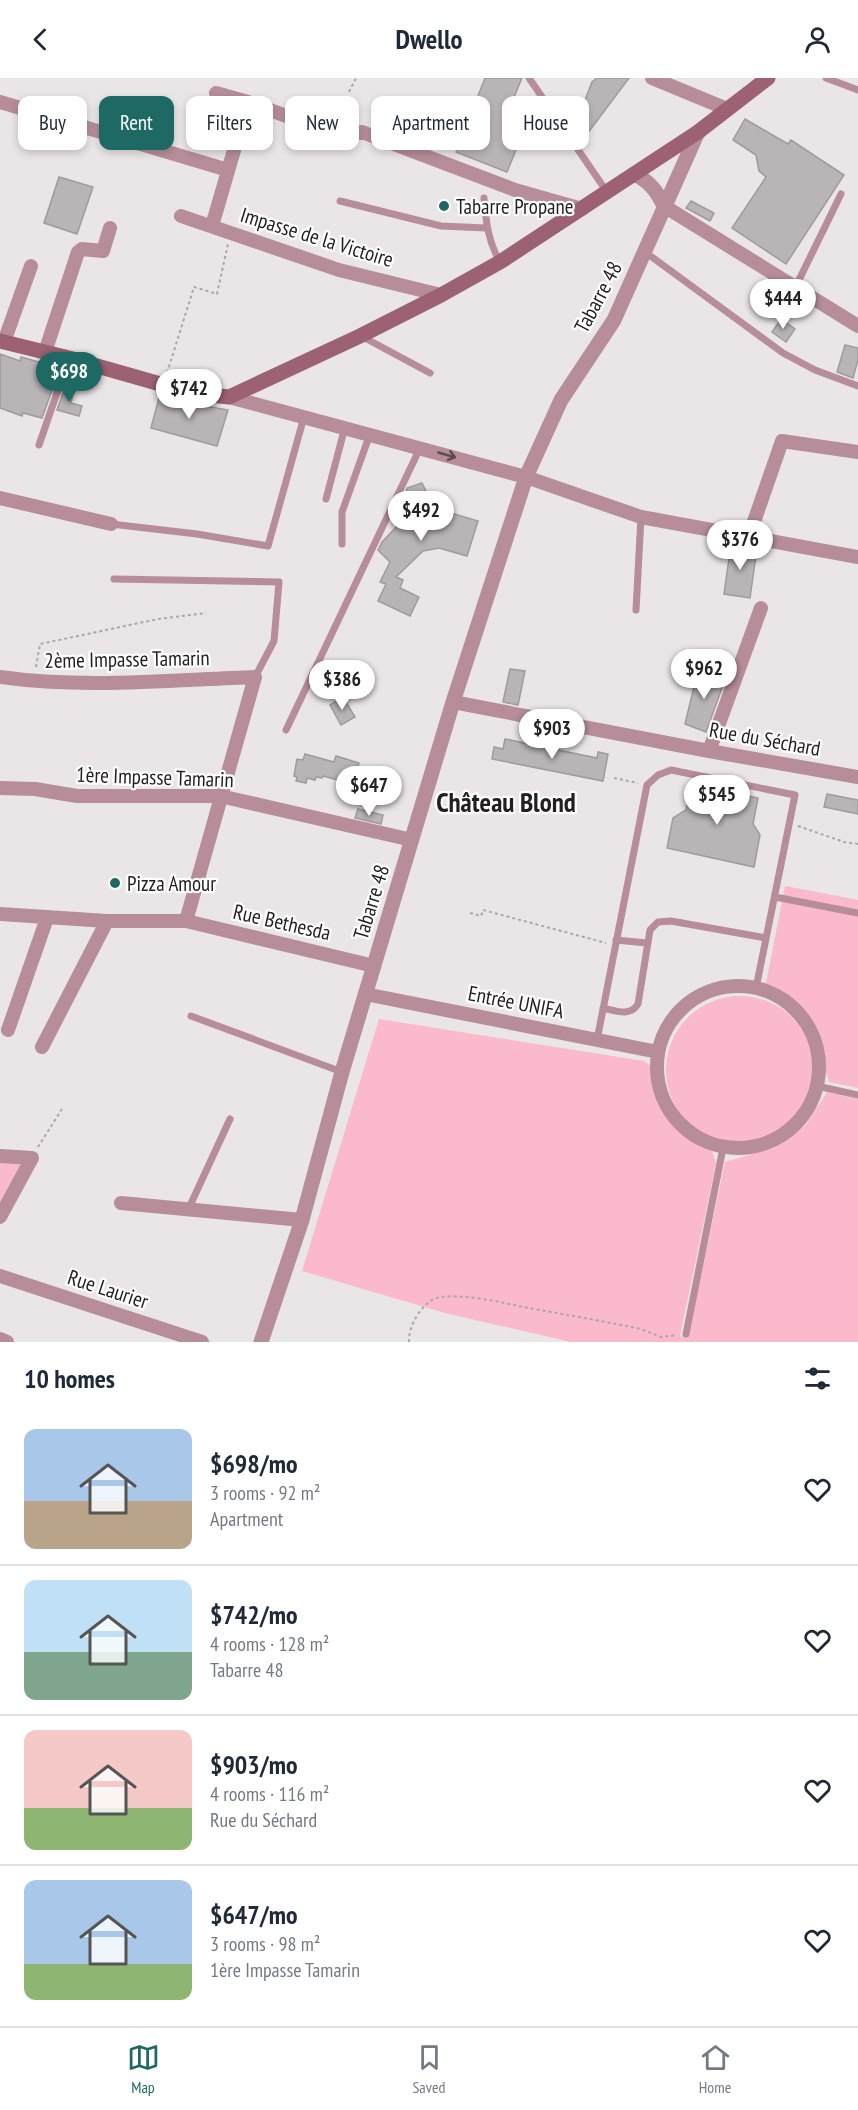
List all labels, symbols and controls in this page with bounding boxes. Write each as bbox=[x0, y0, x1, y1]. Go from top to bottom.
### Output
text: Dwello bbox=[395, 22, 463, 56]
icon: back bbox=[24, 23, 57, 56]
icon: person bbox=[801, 23, 834, 56]
chip: Buy bbox=[18, 96, 87, 150]
chip: Rent bbox=[99, 96, 174, 150]
chip: Filters bbox=[186, 96, 273, 150]
chip: New bbox=[285, 96, 359, 150]
chip: Apartment bbox=[371, 96, 490, 150]
chip: House bbox=[502, 96, 589, 150]
place label: Tabarre Propane bbox=[456, 193, 573, 220]
marker: Tabarre Propane bbox=[437, 199, 451, 213]
street label: Impasse de la Victoire bbox=[237, 201, 397, 273]
street label: Tabarre 48 bbox=[568, 257, 628, 337]
pin: $444 bbox=[747, 279, 819, 330]
text: $444 bbox=[764, 285, 802, 311]
pin: $698 bbox=[33, 352, 105, 403]
text: $698 bbox=[50, 358, 88, 384]
pin: $742 bbox=[153, 369, 225, 420]
text: $742 bbox=[170, 375, 208, 401]
one-way arrow bbox=[438, 449, 457, 461]
pin: $492 bbox=[385, 491, 457, 542]
text: $492 bbox=[402, 497, 440, 523]
pin: $376 bbox=[704, 520, 776, 571]
text: $376 bbox=[721, 526, 759, 552]
street label: 2ème Impasse Tamarin bbox=[44, 644, 210, 674]
pin: $962 bbox=[668, 649, 740, 700]
text: $962 bbox=[685, 655, 723, 681]
pin: $386 bbox=[306, 660, 378, 711]
text: $386 bbox=[323, 666, 361, 692]
pin: $903 bbox=[516, 709, 588, 760]
text: $903 bbox=[533, 715, 571, 741]
street label: Rue du Séchard bbox=[707, 716, 823, 762]
street label: 1ère Impasse Tamarin bbox=[76, 761, 234, 793]
pin: $647 bbox=[333, 766, 405, 817]
text: $647 bbox=[350, 772, 388, 798]
pin: $545 bbox=[681, 775, 753, 826]
text: $545 bbox=[698, 781, 736, 807]
district label: Château Blond bbox=[436, 785, 576, 819]
street label: Tabarre 48 bbox=[347, 861, 395, 943]
place label: Pizza Amour bbox=[127, 870, 216, 897]
marker: Pizza Amour bbox=[108, 876, 122, 890]
street label: Rue Bethesda bbox=[231, 898, 333, 946]
street label: Entrée UNIFA bbox=[466, 979, 566, 1025]
street label: Rue Laurier bbox=[64, 1263, 152, 1315]
text: 10 homes bbox=[24, 1362, 115, 1395]
icon: filters bbox=[801, 1362, 834, 1395]
text: $698/mo bbox=[210, 1447, 298, 1480]
icon: home bbox=[72, 1453, 144, 1525]
icon: heart bbox=[801, 1473, 834, 1506]
text: 3 rooms · 92 m² bbox=[210, 1480, 320, 1506]
text: Apartment bbox=[210, 1506, 283, 1532]
text: $742/mo bbox=[210, 1598, 298, 1631]
icon: home bbox=[72, 1604, 144, 1676]
icon: heart bbox=[801, 1624, 834, 1657]
text: 4 rooms · 128 m² bbox=[210, 1631, 329, 1657]
text: Tabarre 48 bbox=[210, 1657, 283, 1683]
text: $903/mo bbox=[210, 1748, 298, 1781]
icon: home bbox=[72, 1754, 144, 1826]
icon: heart bbox=[801, 1774, 834, 1807]
text: 4 rooms · 116 m² bbox=[210, 1781, 329, 1807]
text: Rue du Séchard bbox=[210, 1807, 317, 1833]
text: $647/mo bbox=[210, 1898, 298, 1931]
icon: home bbox=[72, 1904, 144, 1976]
icon: heart bbox=[801, 1924, 834, 1957]
text: 3 rooms · 98 m² bbox=[210, 1931, 320, 1957]
text: 1ère Impasse Tamarin bbox=[210, 1957, 360, 1983]
tab: Map bbox=[127, 2041, 160, 2097]
tab: Saved bbox=[413, 2041, 446, 2097]
tab: Home bbox=[699, 2041, 732, 2097]

